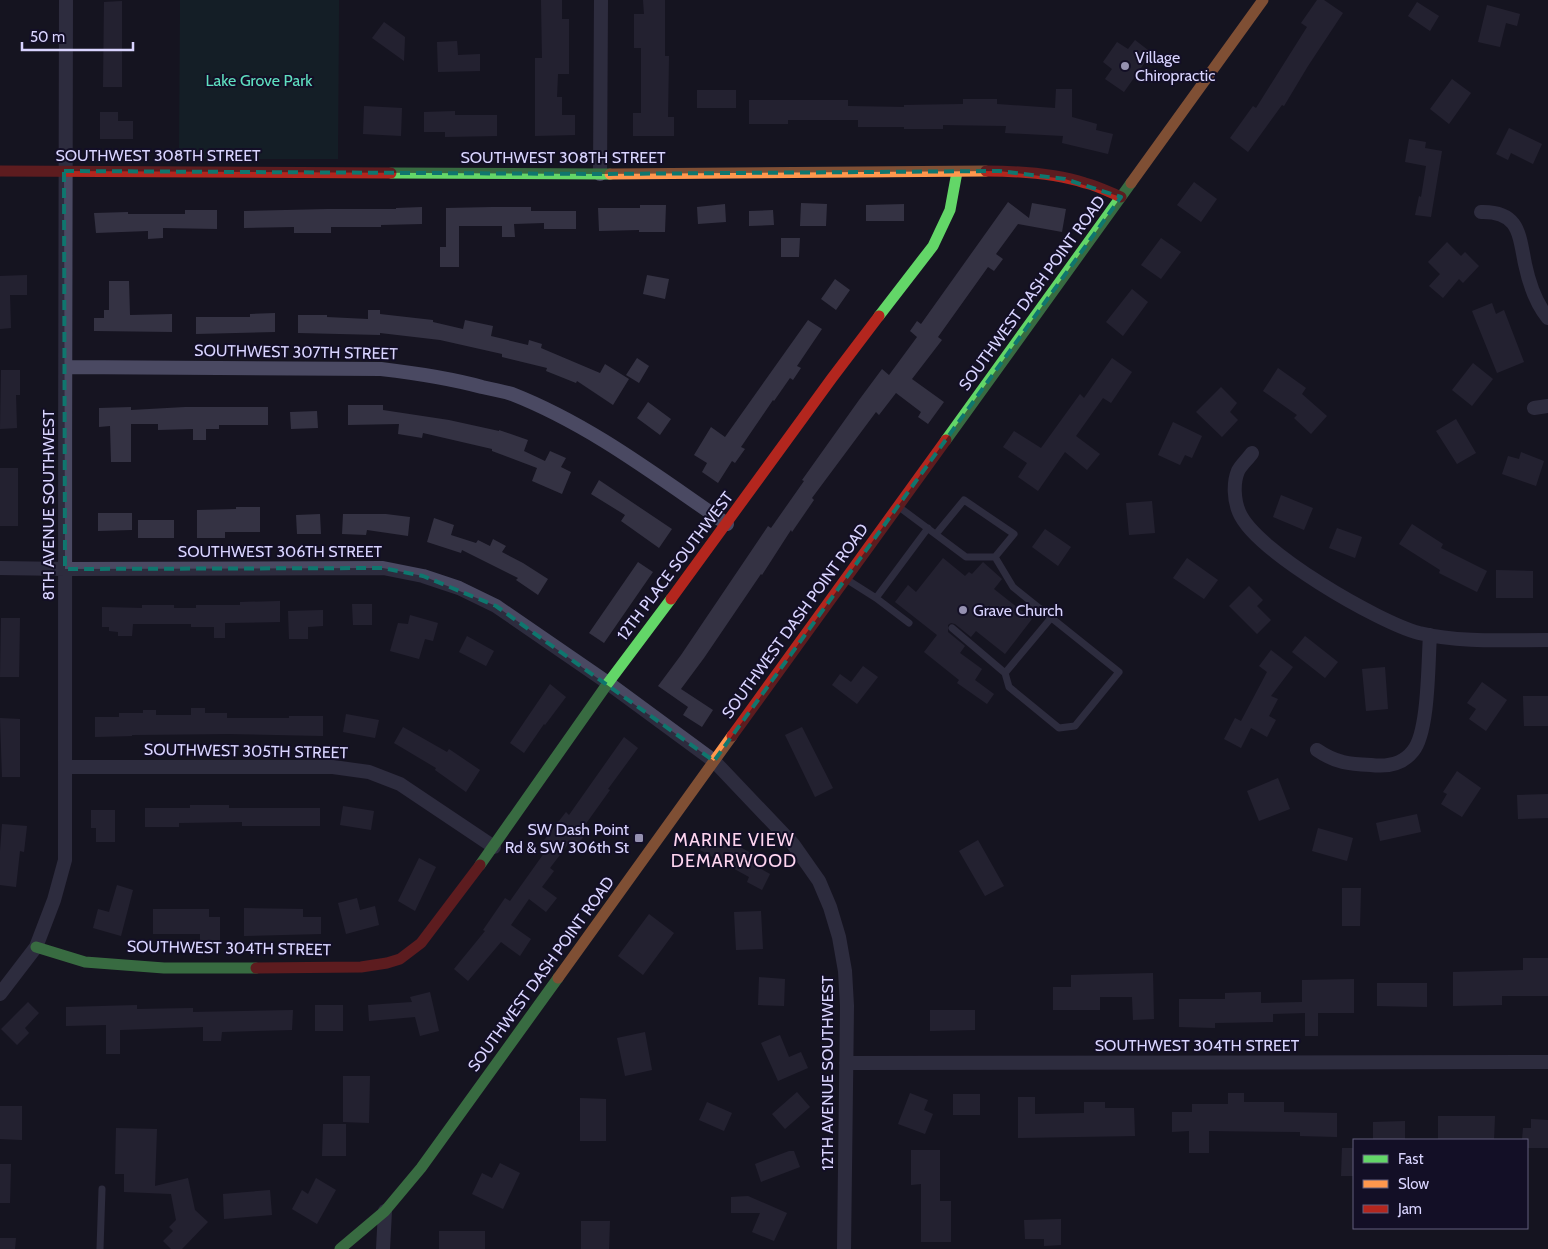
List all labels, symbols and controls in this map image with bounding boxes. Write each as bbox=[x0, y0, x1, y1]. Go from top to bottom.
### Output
scale bar bbox=[22, 20, 134, 52]
text: 50 m bbox=[30, 28, 65, 46]
place label: Village Chiropractic bbox=[1135, 48, 1215, 85]
marker: Village Chiropractic bbox=[1119, 60, 1131, 72]
park label: Lake Grove Park bbox=[206, 71, 313, 90]
street label: SOUTHWEST 308TH STREET bbox=[55, 146, 261, 165]
street label: SOUTHWEST 308TH STREET bbox=[460, 148, 666, 167]
street label: SOUTHWEST DASH POINT ROAD bbox=[955, 192, 1109, 394]
street label: SOUTHWEST 307TH STREET bbox=[194, 341, 398, 363]
street label: 8TH AVENUE SOUTHWEST bbox=[39, 409, 58, 600]
street label: 12TH PLACE SOUTHWEST bbox=[613, 488, 737, 644]
street label: SOUTHWEST DASH POINT ROAD bbox=[718, 520, 872, 722]
street label: SOUTHWEST 306TH STREET bbox=[178, 542, 383, 561]
place label: Grave Church bbox=[973, 601, 1063, 620]
marker: Grave Church bbox=[957, 604, 969, 616]
street label: SOUTHWEST 305TH STREET bbox=[144, 740, 349, 762]
place label: SW Dash Point Rd & SW 306th St bbox=[505, 820, 630, 857]
district label: MARINE VIEW DEMARWOOD bbox=[671, 829, 797, 872]
marker: SW Dash Point Rd & SW 306th St bbox=[633, 832, 645, 844]
street label: SOUTHWEST DASH POINT ROAD bbox=[464, 873, 618, 1075]
street label: SOUTHWEST 304TH STREET bbox=[127, 937, 332, 959]
street label: 12TH AVENUE SOUTHWEST bbox=[818, 975, 837, 1170]
street label: SOUTHWEST 304TH STREET bbox=[1095, 1036, 1300, 1055]
legend bbox=[1353, 1139, 1528, 1229]
text: Fast bbox=[1398, 1150, 1423, 1168]
text: Slow bbox=[1398, 1175, 1429, 1193]
text: Jam bbox=[1397, 1200, 1422, 1218]

